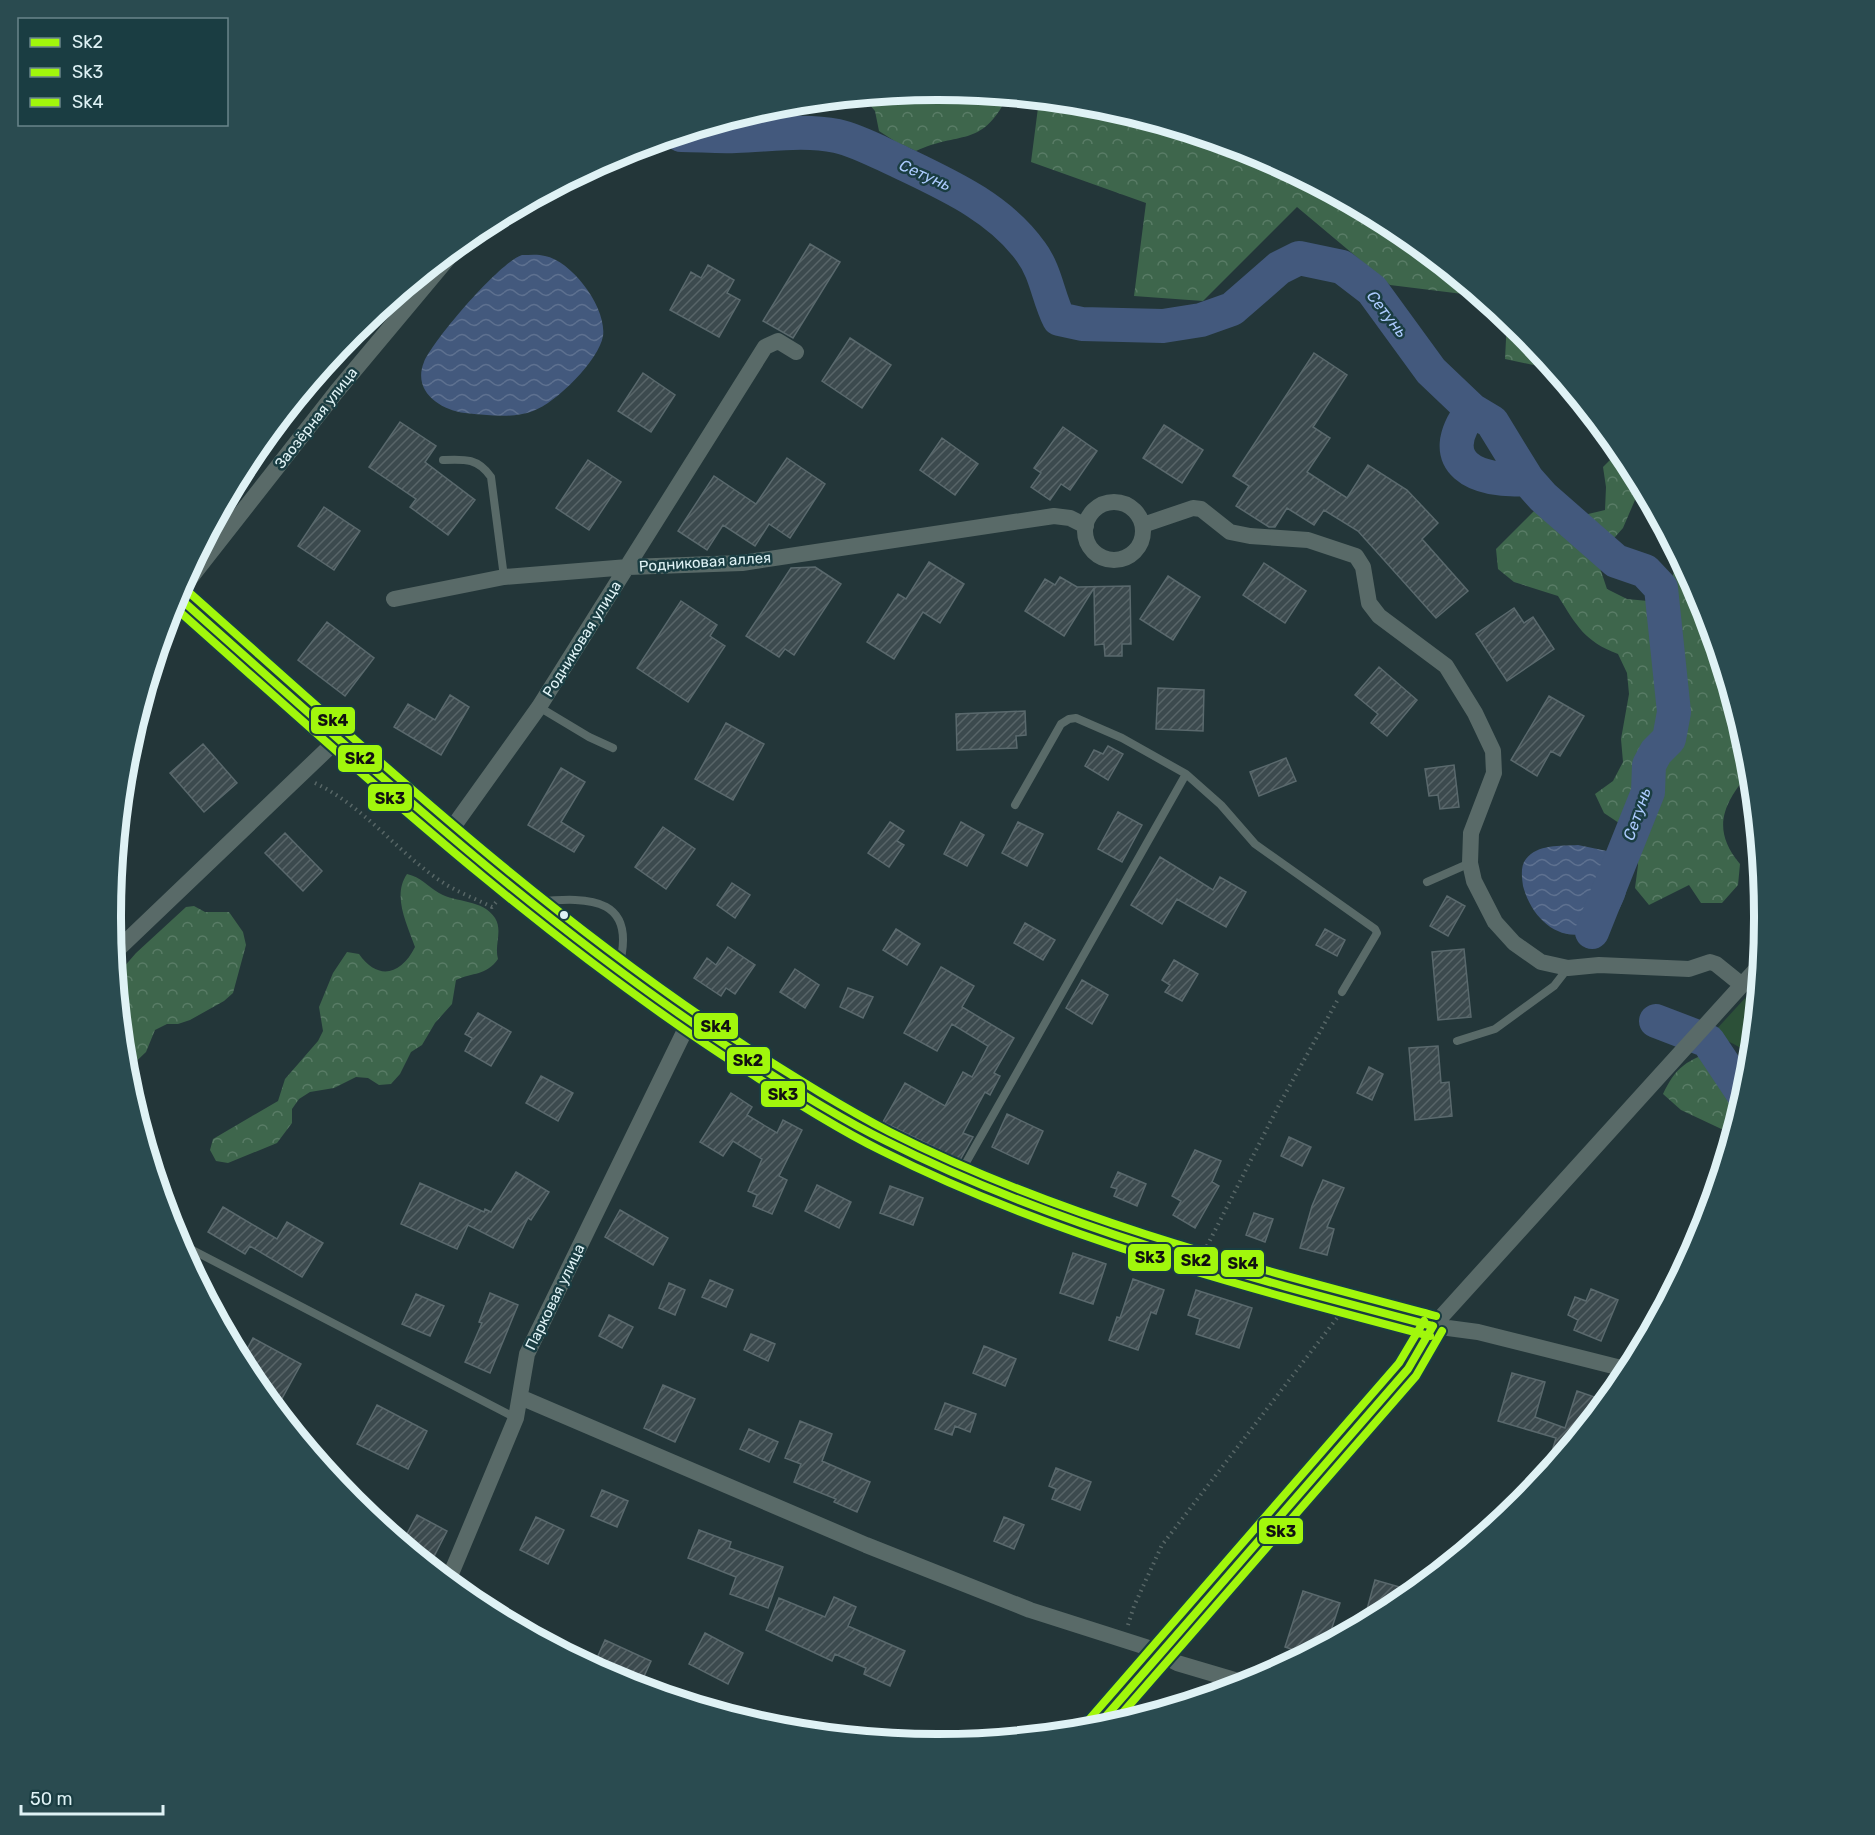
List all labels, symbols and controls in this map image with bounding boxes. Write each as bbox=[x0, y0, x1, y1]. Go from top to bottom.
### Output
legend bbox=[18, 18, 228, 126]
text: Sk2 bbox=[72, 31, 103, 53]
text: Sk3 bbox=[72, 61, 103, 83]
text: Sk4 bbox=[72, 91, 104, 113]
water label: Сетунь bbox=[896, 155, 954, 195]
water label: Сетунь bbox=[1363, 287, 1411, 341]
street label: Заозёрная улица bbox=[271, 364, 361, 472]
street label: Родниковая аллея bbox=[638, 548, 772, 576]
street label: Родниковая улица bbox=[539, 578, 625, 700]
line badge: Sk4 bbox=[310, 706, 356, 735]
text: Sk4 bbox=[318, 711, 349, 730]
line badge: Sk2 bbox=[337, 744, 383, 773]
text: Sk2 bbox=[345, 749, 375, 768]
line badge: Sk3 bbox=[367, 783, 413, 812]
water label: Сетунь bbox=[1619, 785, 1655, 843]
text: Sk3 bbox=[375, 789, 405, 808]
unlabelled marker bbox=[558, 909, 570, 921]
line badge: Sk4 bbox=[693, 1012, 739, 1040]
text: Sk4 bbox=[701, 1017, 732, 1036]
line badge: Sk2 bbox=[726, 1046, 771, 1075]
text: Sk2 bbox=[733, 1051, 763, 1070]
line badge: Sk3 bbox=[760, 1080, 806, 1108]
text: Sk3 bbox=[768, 1085, 798, 1104]
street label: Парковая улица bbox=[522, 1241, 588, 1353]
line badge: Sk3 bbox=[1127, 1243, 1172, 1272]
line badge: Sk2 bbox=[1173, 1246, 1219, 1275]
text: Sk3 bbox=[1135, 1248, 1165, 1267]
line badge: Sk4 bbox=[1220, 1249, 1265, 1278]
text: Sk2 bbox=[1181, 1251, 1211, 1270]
text: Sk4 bbox=[1228, 1254, 1259, 1273]
line badge: Sk3 bbox=[1258, 1517, 1304, 1545]
text: Sk3 bbox=[1266, 1522, 1296, 1541]
scale bar bbox=[21, 1778, 164, 1816]
text: 50 m bbox=[30, 1788, 73, 1810]

